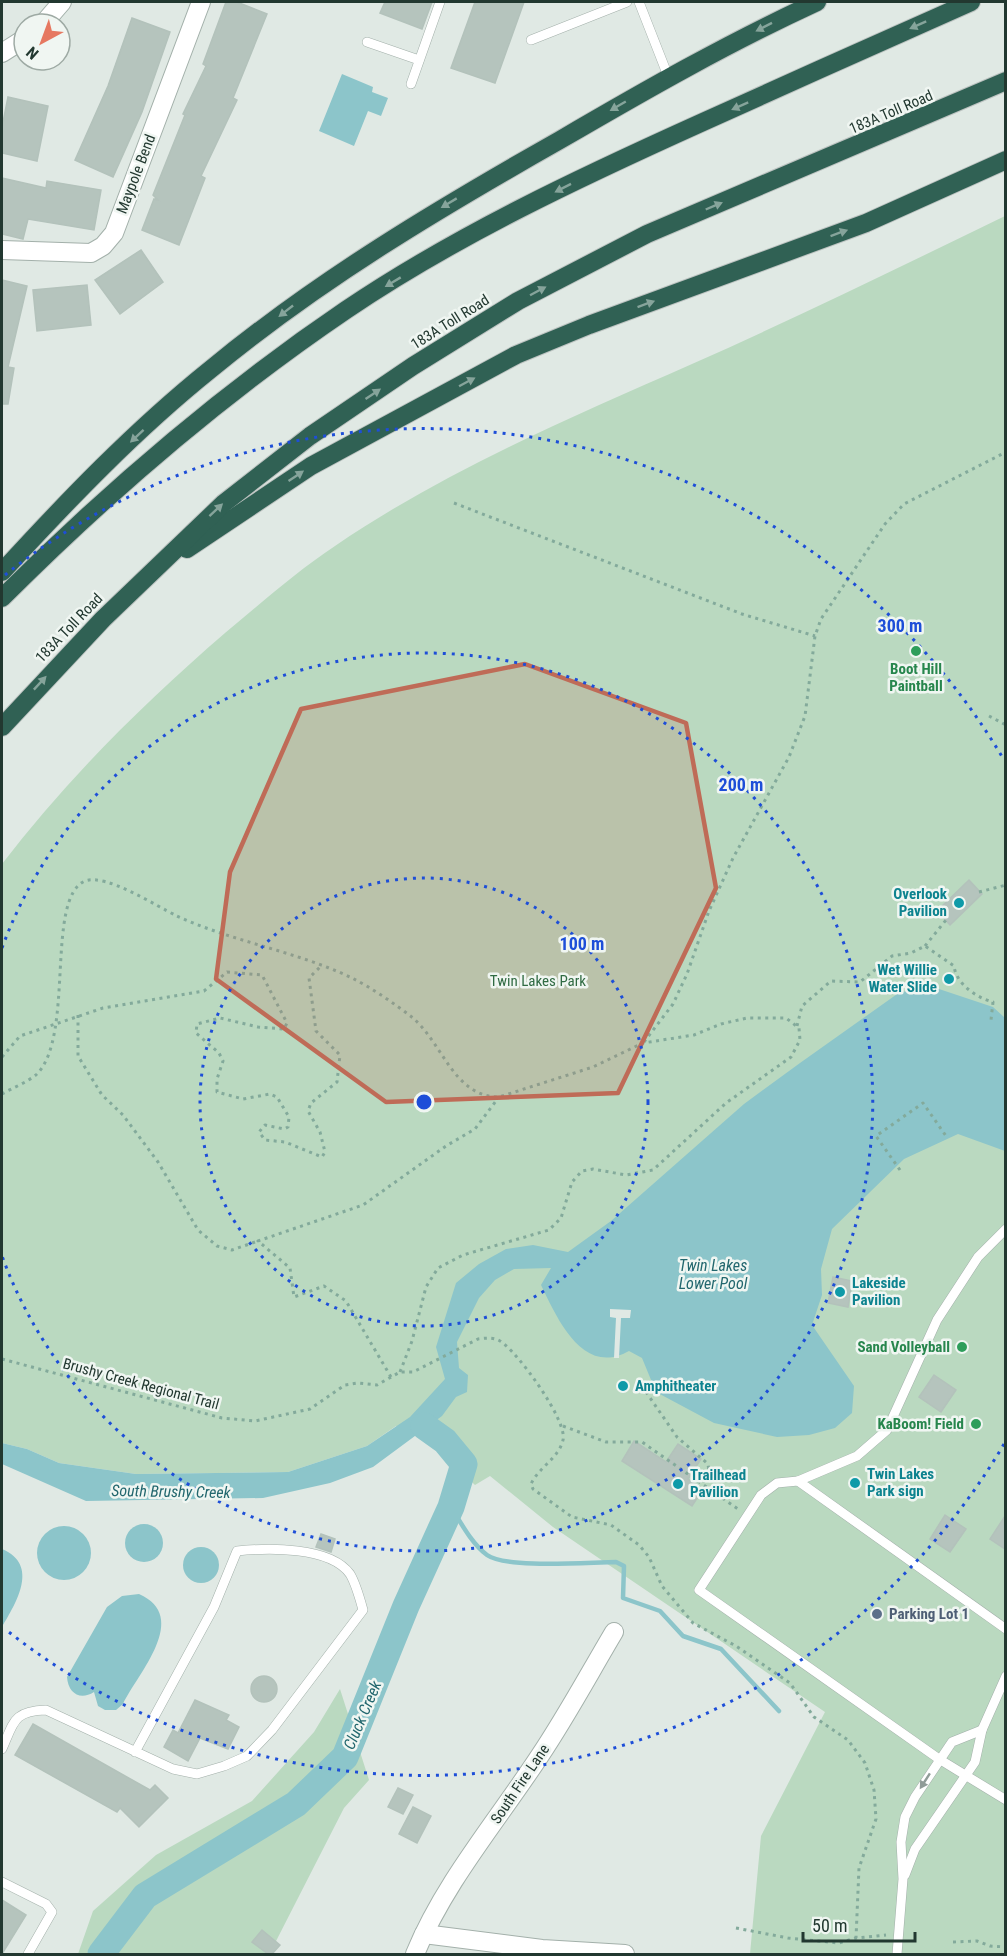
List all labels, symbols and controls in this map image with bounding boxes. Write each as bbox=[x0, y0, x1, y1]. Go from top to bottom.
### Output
north arrow bbox=[12, 12, 72, 72]
one-way arrow bbox=[755, 21, 773, 31]
one-way arrow bbox=[909, 21, 926, 30]
text: N bbox=[23, 43, 42, 63]
street label: 183A Toll Road bbox=[846, 86, 936, 138]
one-way arrow bbox=[609, 101, 626, 111]
one-way arrow bbox=[732, 101, 749, 110]
street label: Maypole Bend bbox=[113, 132, 159, 216]
one-way arrow bbox=[555, 183, 572, 193]
one-way arrow bbox=[440, 198, 457, 208]
one-way arrow bbox=[705, 201, 723, 211]
one-way arrow bbox=[830, 228, 848, 238]
one-way arrow bbox=[384, 277, 401, 287]
one-way arrow bbox=[530, 286, 547, 296]
street label: 183A Toll Road bbox=[407, 291, 493, 353]
one-way arrow bbox=[637, 299, 655, 309]
one-way arrow bbox=[279, 304, 294, 316]
one-way arrow bbox=[459, 377, 476, 387]
one-way arrow bbox=[364, 388, 380, 400]
one-way arrow bbox=[129, 429, 144, 443]
one-way arrow bbox=[288, 470, 304, 482]
one-way arrow bbox=[209, 503, 224, 517]
street label: 183A Toll Road bbox=[32, 590, 106, 666]
text: 300 m bbox=[878, 615, 922, 636]
marker: Boot Hill Paintball bbox=[909, 644, 923, 658]
place label: Boot Hill Paintball bbox=[889, 660, 943, 695]
one-way arrow bbox=[33, 676, 47, 690]
text: 200 m bbox=[719, 774, 763, 795]
place label: Overlook Pavilion bbox=[893, 885, 948, 920]
marker: Overlook Pavilion bbox=[952, 896, 966, 910]
text: 100 m bbox=[560, 933, 604, 954]
place label: Wet Willie Water Slide bbox=[868, 961, 937, 996]
park label: Twin Lakes Park bbox=[490, 972, 586, 990]
marker: Wet Willie Water Slide bbox=[942, 972, 956, 986]
centre of rings bbox=[414, 1092, 434, 1112]
water label: Twin Lakes Lower Pool bbox=[679, 1256, 748, 1293]
place label: Lakeside Pavilion bbox=[852, 1274, 906, 1309]
marker: Lakeside Pavilion bbox=[833, 1285, 847, 1299]
place label: Sand Volleyball bbox=[857, 1338, 950, 1356]
marker: Sand Volleyball bbox=[955, 1340, 969, 1354]
street label: Brushy Creek Regional Trail bbox=[61, 1354, 221, 1414]
place label: Amphitheater bbox=[635, 1377, 716, 1395]
marker: Amphitheater bbox=[616, 1379, 630, 1393]
place label: KaBoom! Field bbox=[877, 1415, 964, 1433]
marker: KaBoom! Field bbox=[969, 1417, 983, 1431]
place label: Twin Lakes Park sign bbox=[867, 1465, 934, 1500]
place label: Trailhead Pavilion bbox=[690, 1466, 746, 1501]
marker: Twin Lakes Park sign bbox=[848, 1476, 862, 1490]
marker: Trailhead Pavilion bbox=[671, 1477, 685, 1491]
water label: South Brushy Creek bbox=[111, 1481, 232, 1502]
place label: Parking Lot 1 bbox=[889, 1605, 969, 1623]
marker: Parking Lot 1 bbox=[870, 1607, 884, 1621]
water label: Cluck Creek bbox=[340, 1677, 386, 1752]
street label: South Fire Lane bbox=[487, 1741, 553, 1827]
one-way arrow bbox=[919, 1773, 931, 1789]
scale bar bbox=[803, 1905, 916, 1943]
text: 50 m bbox=[812, 1915, 847, 1936]

